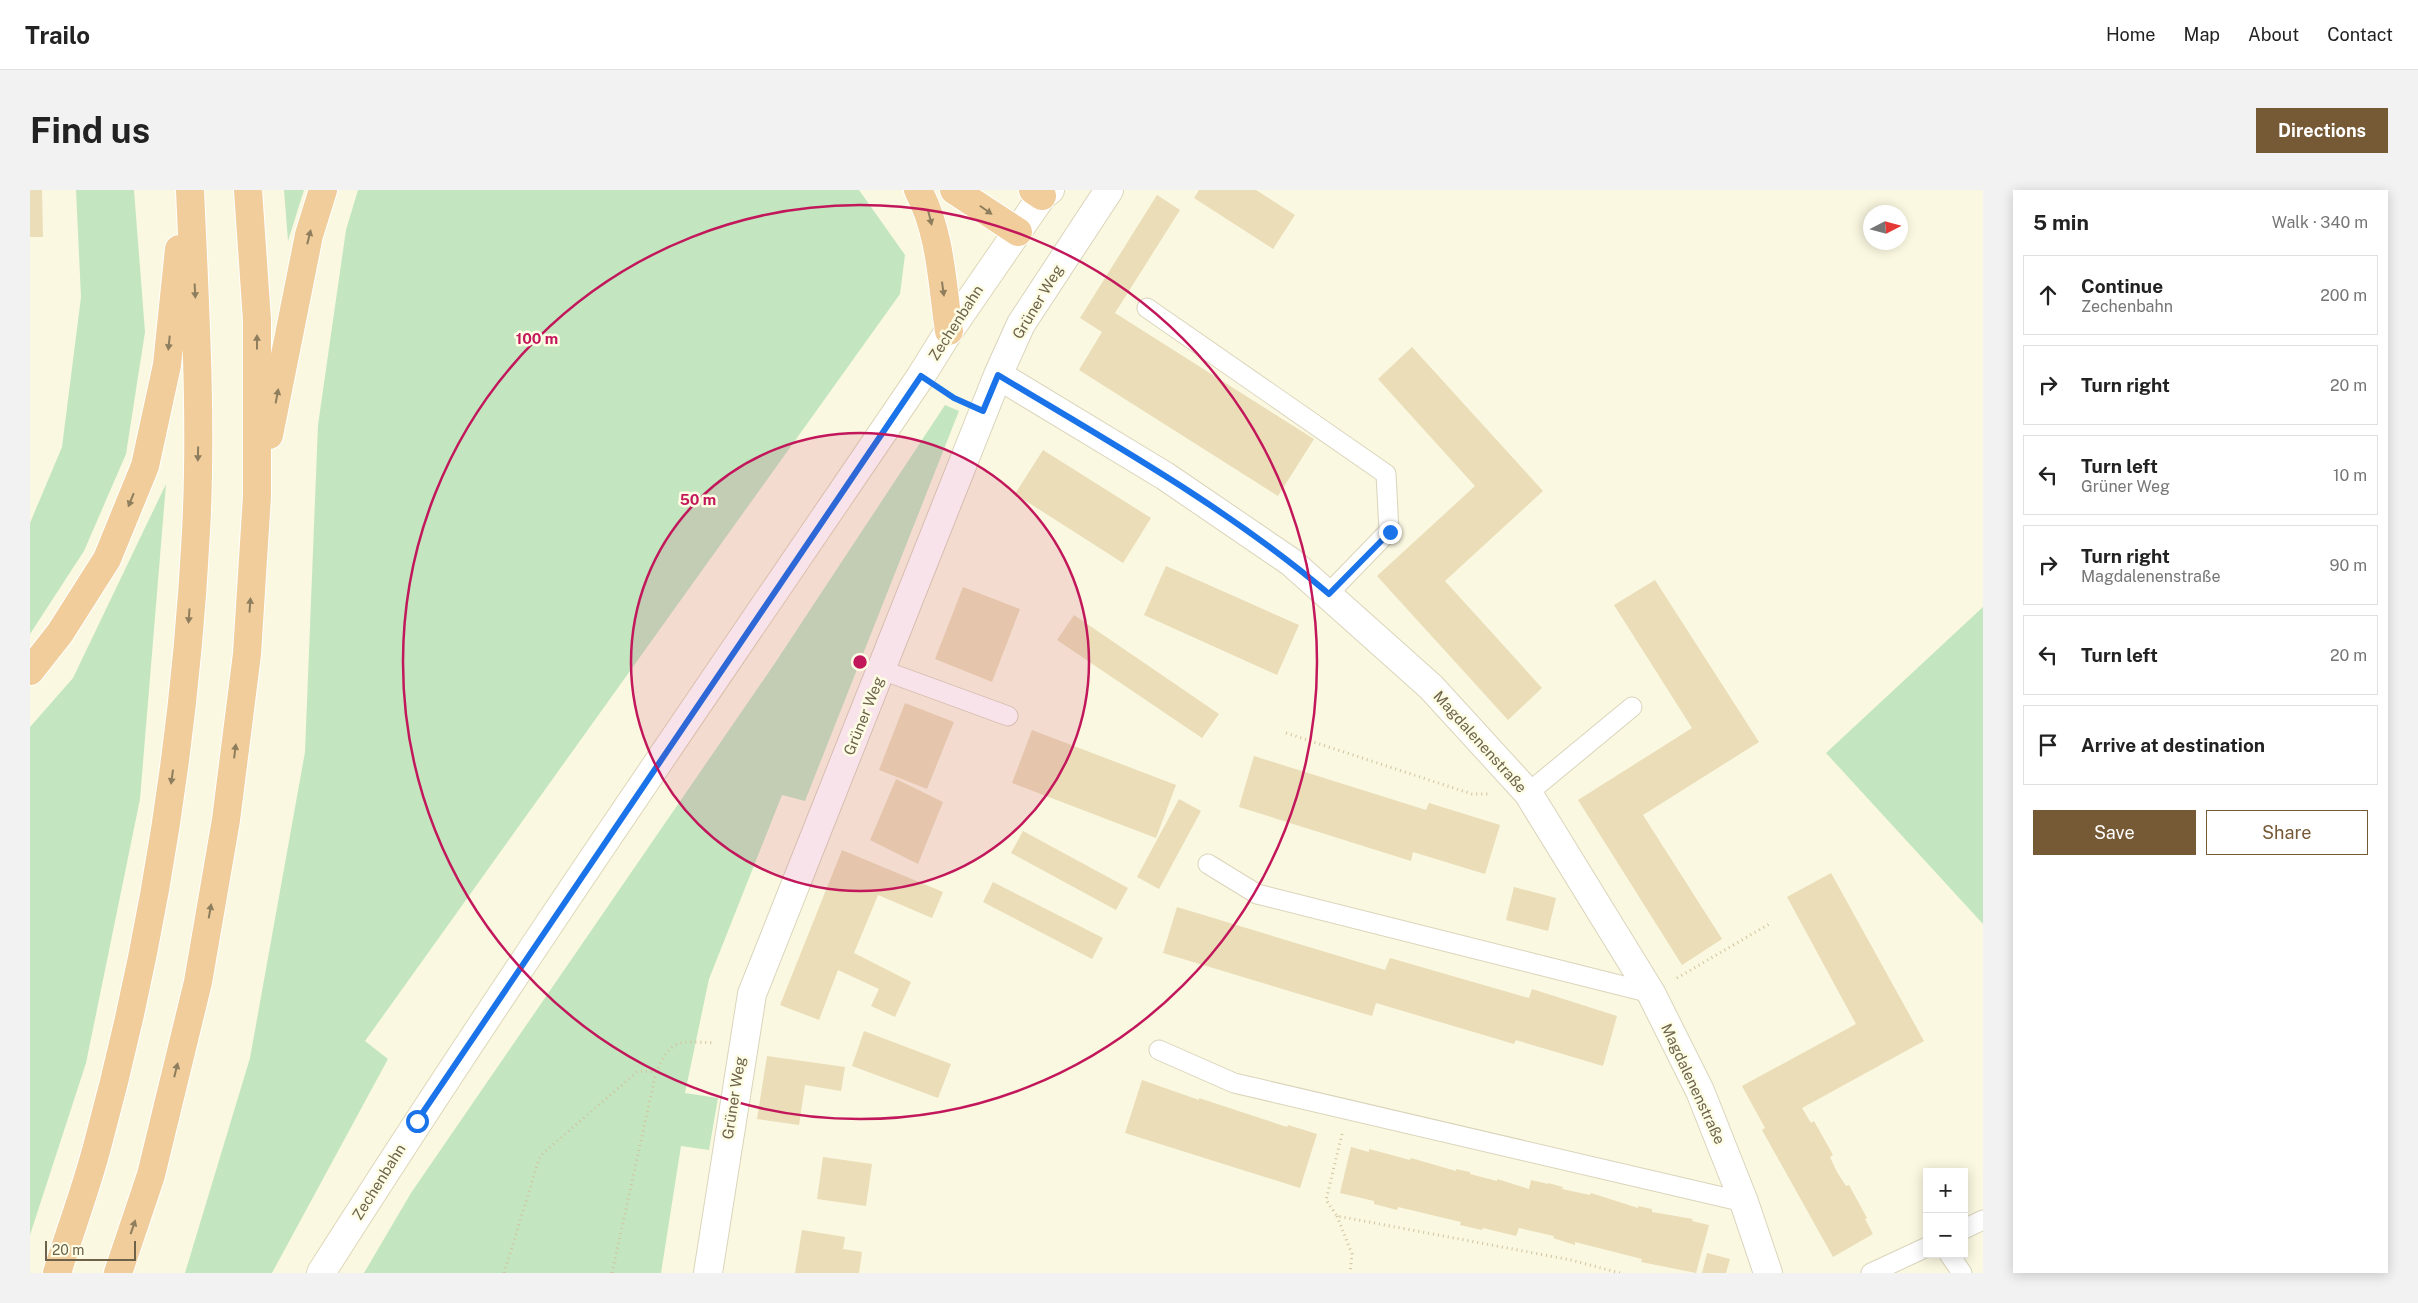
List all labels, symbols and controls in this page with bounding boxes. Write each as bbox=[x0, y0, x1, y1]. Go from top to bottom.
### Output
text: Trailo bbox=[25, 21, 90, 49]
text: Home bbox=[2106, 24, 2156, 45]
text: Map bbox=[2184, 24, 2220, 45]
text: About bbox=[2248, 24, 2299, 45]
text: Contact bbox=[2327, 24, 2393, 45]
button: Directions bbox=[2256, 108, 2388, 153]
text: Find us bbox=[30, 110, 150, 151]
one-way arrow bbox=[980, 205, 993, 215]
north arrow bbox=[1863, 205, 1908, 250]
one-way arrow bbox=[926, 210, 934, 225]
text: 5 min bbox=[2033, 210, 2089, 235]
text: Walk · 340 m bbox=[2272, 213, 2368, 232]
one-way arrow bbox=[305, 230, 313, 245]
street label: Grüner Weg bbox=[1009, 262, 1066, 342]
text: Continue bbox=[2081, 275, 2163, 297]
icon: ahead bbox=[2034, 281, 2062, 309]
street label: Zechenbahn bbox=[925, 282, 986, 363]
one-way arrow bbox=[939, 282, 947, 298]
one-way arrow bbox=[191, 283, 199, 299]
text: 200 m bbox=[2320, 286, 2367, 305]
text: Zechenbahn bbox=[2081, 297, 2173, 316]
text: 100 m bbox=[516, 330, 558, 347]
one-way arrow bbox=[253, 334, 261, 350]
one-way arrow bbox=[165, 335, 173, 351]
icon: right bbox=[2034, 371, 2062, 399]
text: Turn right bbox=[2081, 374, 2170, 396]
text: 20 m bbox=[2330, 376, 2367, 395]
one-way arrow bbox=[273, 389, 281, 404]
one-way arrow bbox=[194, 446, 202, 462]
text: Turn left bbox=[2081, 455, 2158, 477]
icon: left bbox=[2034, 461, 2062, 489]
text: 10 m bbox=[2333, 466, 2367, 485]
text: Grüner Weg bbox=[2081, 477, 2170, 496]
text: 50 m bbox=[680, 491, 716, 508]
one-way arrow bbox=[127, 493, 135, 507]
route end bbox=[1379, 521, 1402, 544]
text: Turn right bbox=[2081, 545, 2170, 567]
icon: right bbox=[2034, 551, 2062, 579]
text: 90 m bbox=[2330, 556, 2367, 575]
text: Magdalenenstraße bbox=[2081, 567, 2220, 586]
one-way arrow bbox=[247, 597, 255, 613]
one-way arrow bbox=[185, 608, 193, 624]
icon: left bbox=[2034, 641, 2062, 669]
text: Turn left bbox=[2081, 644, 2158, 666]
text: 20 m bbox=[2330, 646, 2367, 665]
centre of rings bbox=[851, 653, 869, 671]
street label: Grüner Weg bbox=[840, 674, 887, 758]
street label: Magdalenenstraße bbox=[1430, 687, 1530, 796]
icon: arrive bbox=[2034, 731, 2062, 759]
text: Arrive at destination bbox=[2081, 734, 2265, 756]
one-way arrow bbox=[231, 743, 239, 759]
one-way arrow bbox=[168, 770, 176, 786]
button: Save bbox=[2033, 810, 2196, 855]
button: Share bbox=[2206, 810, 2368, 855]
one-way arrow bbox=[207, 903, 215, 919]
street label: Magdalenenstraße bbox=[1658, 1021, 1729, 1147]
street label: Grüner Weg bbox=[719, 1055, 748, 1140]
one-way arrow bbox=[173, 1063, 181, 1078]
route start bbox=[406, 1110, 429, 1133]
street label: Zechenbahn bbox=[349, 1141, 409, 1223]
map controls bbox=[1923, 1168, 1968, 1258]
button: + bbox=[1923, 1168, 1968, 1213]
button: − bbox=[1923, 1213, 1968, 1258]
one-way arrow bbox=[129, 1219, 137, 1234]
scale bar bbox=[45, 1238, 136, 1261]
text: 20 m bbox=[52, 1242, 84, 1258]

